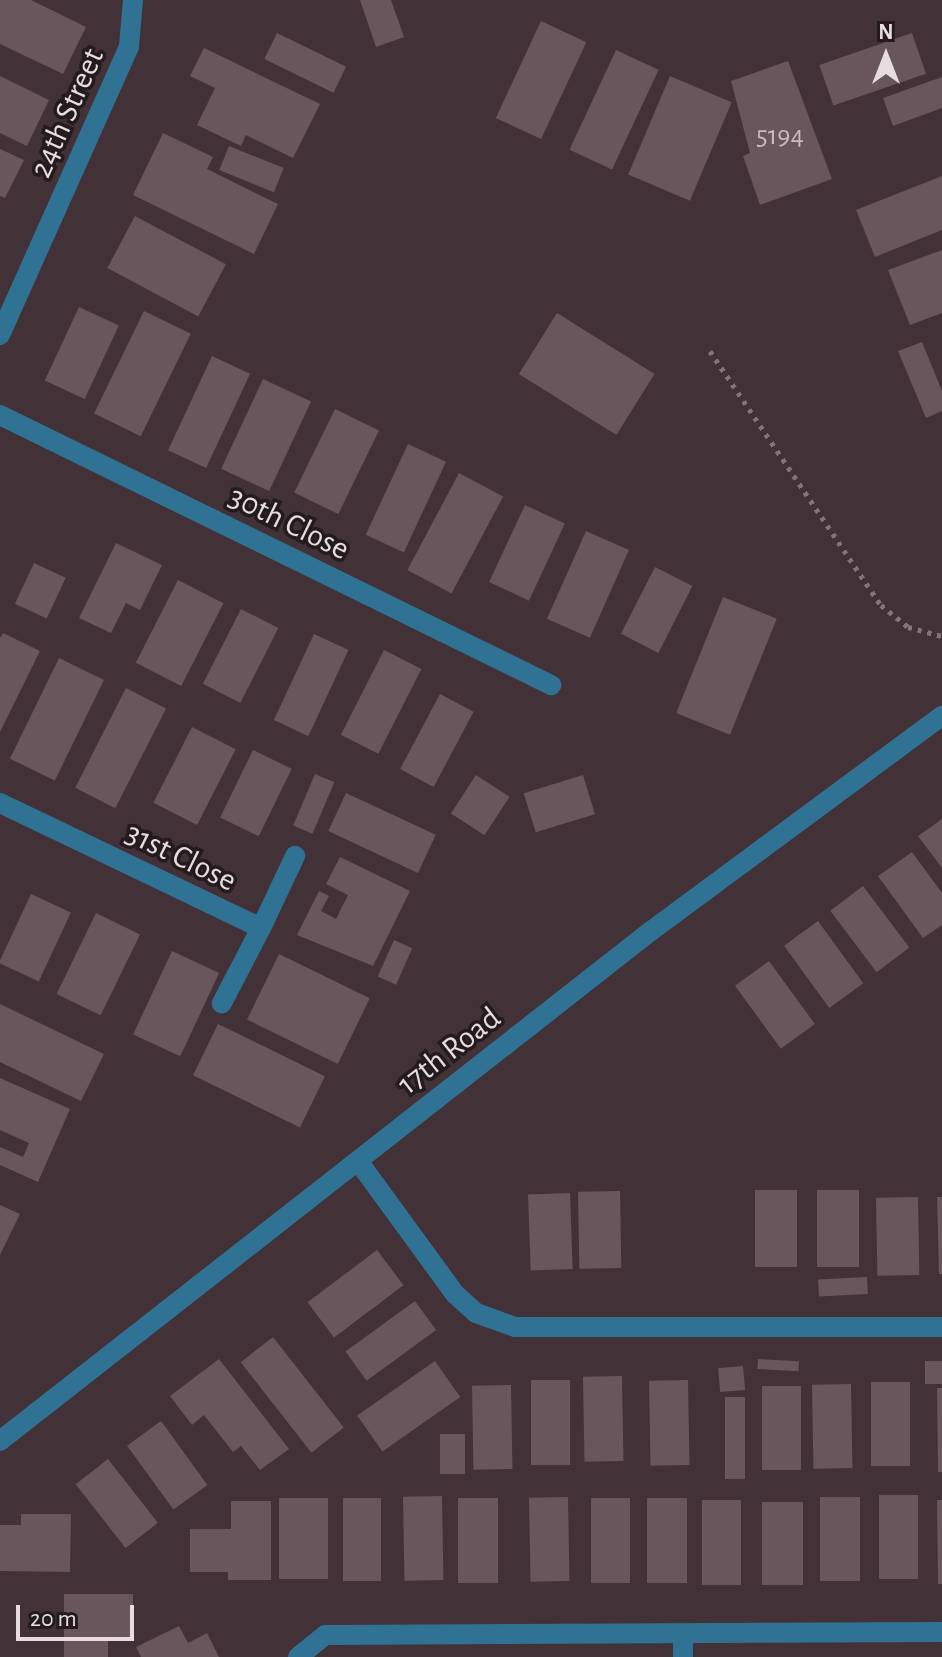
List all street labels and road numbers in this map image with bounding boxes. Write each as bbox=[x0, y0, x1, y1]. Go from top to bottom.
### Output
street label: 24th Street bbox=[22, 42, 112, 184]
street label: 30th Close bbox=[223, 477, 355, 569]
street label: 31st Close bbox=[119, 814, 243, 900]
street label: 17th Road bbox=[390, 999, 508, 1103]

